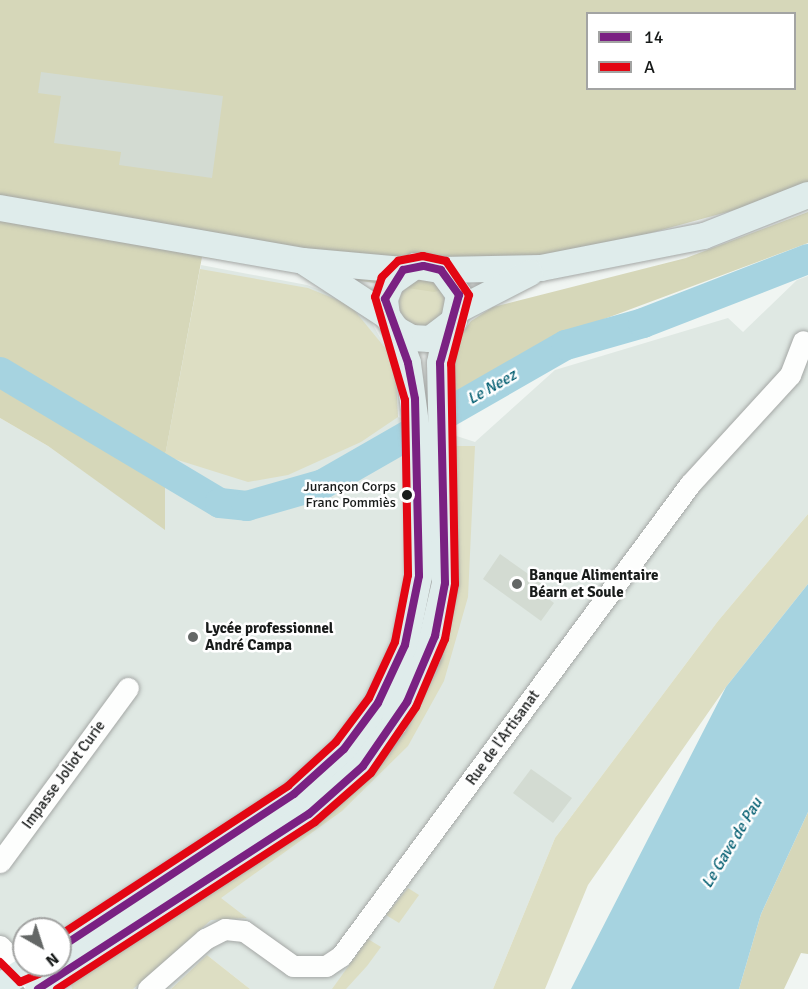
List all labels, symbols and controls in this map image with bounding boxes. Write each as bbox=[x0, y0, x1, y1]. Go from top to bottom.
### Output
legend bbox=[586, 12, 796, 90]
text: 14 bbox=[644, 26, 663, 48]
text: A bbox=[644, 56, 655, 78]
water label: Le Neez bbox=[464, 365, 520, 409]
place label: Jurançon Corps Franc Pommiès bbox=[303, 479, 396, 512]
marker: Jurançon Corps Franc Pommiès bbox=[401, 489, 413, 501]
place label: Banque Alimentaire Béarn et Soule bbox=[529, 566, 658, 601]
marker: Banque Alimentaire Béarn et Soule bbox=[510, 577, 524, 591]
place label: Lycée professionnel André Campa bbox=[205, 619, 334, 654]
marker: Lycée professionnel André Campa bbox=[186, 630, 200, 644]
street label: Rue de l'Artisanat bbox=[463, 687, 543, 789]
street label: Impasse Joliot Curie bbox=[19, 717, 109, 833]
water label: Le Gave de Pau bbox=[698, 794, 766, 892]
north arrow bbox=[12, 917, 72, 977]
text: N bbox=[41, 948, 63, 971]

